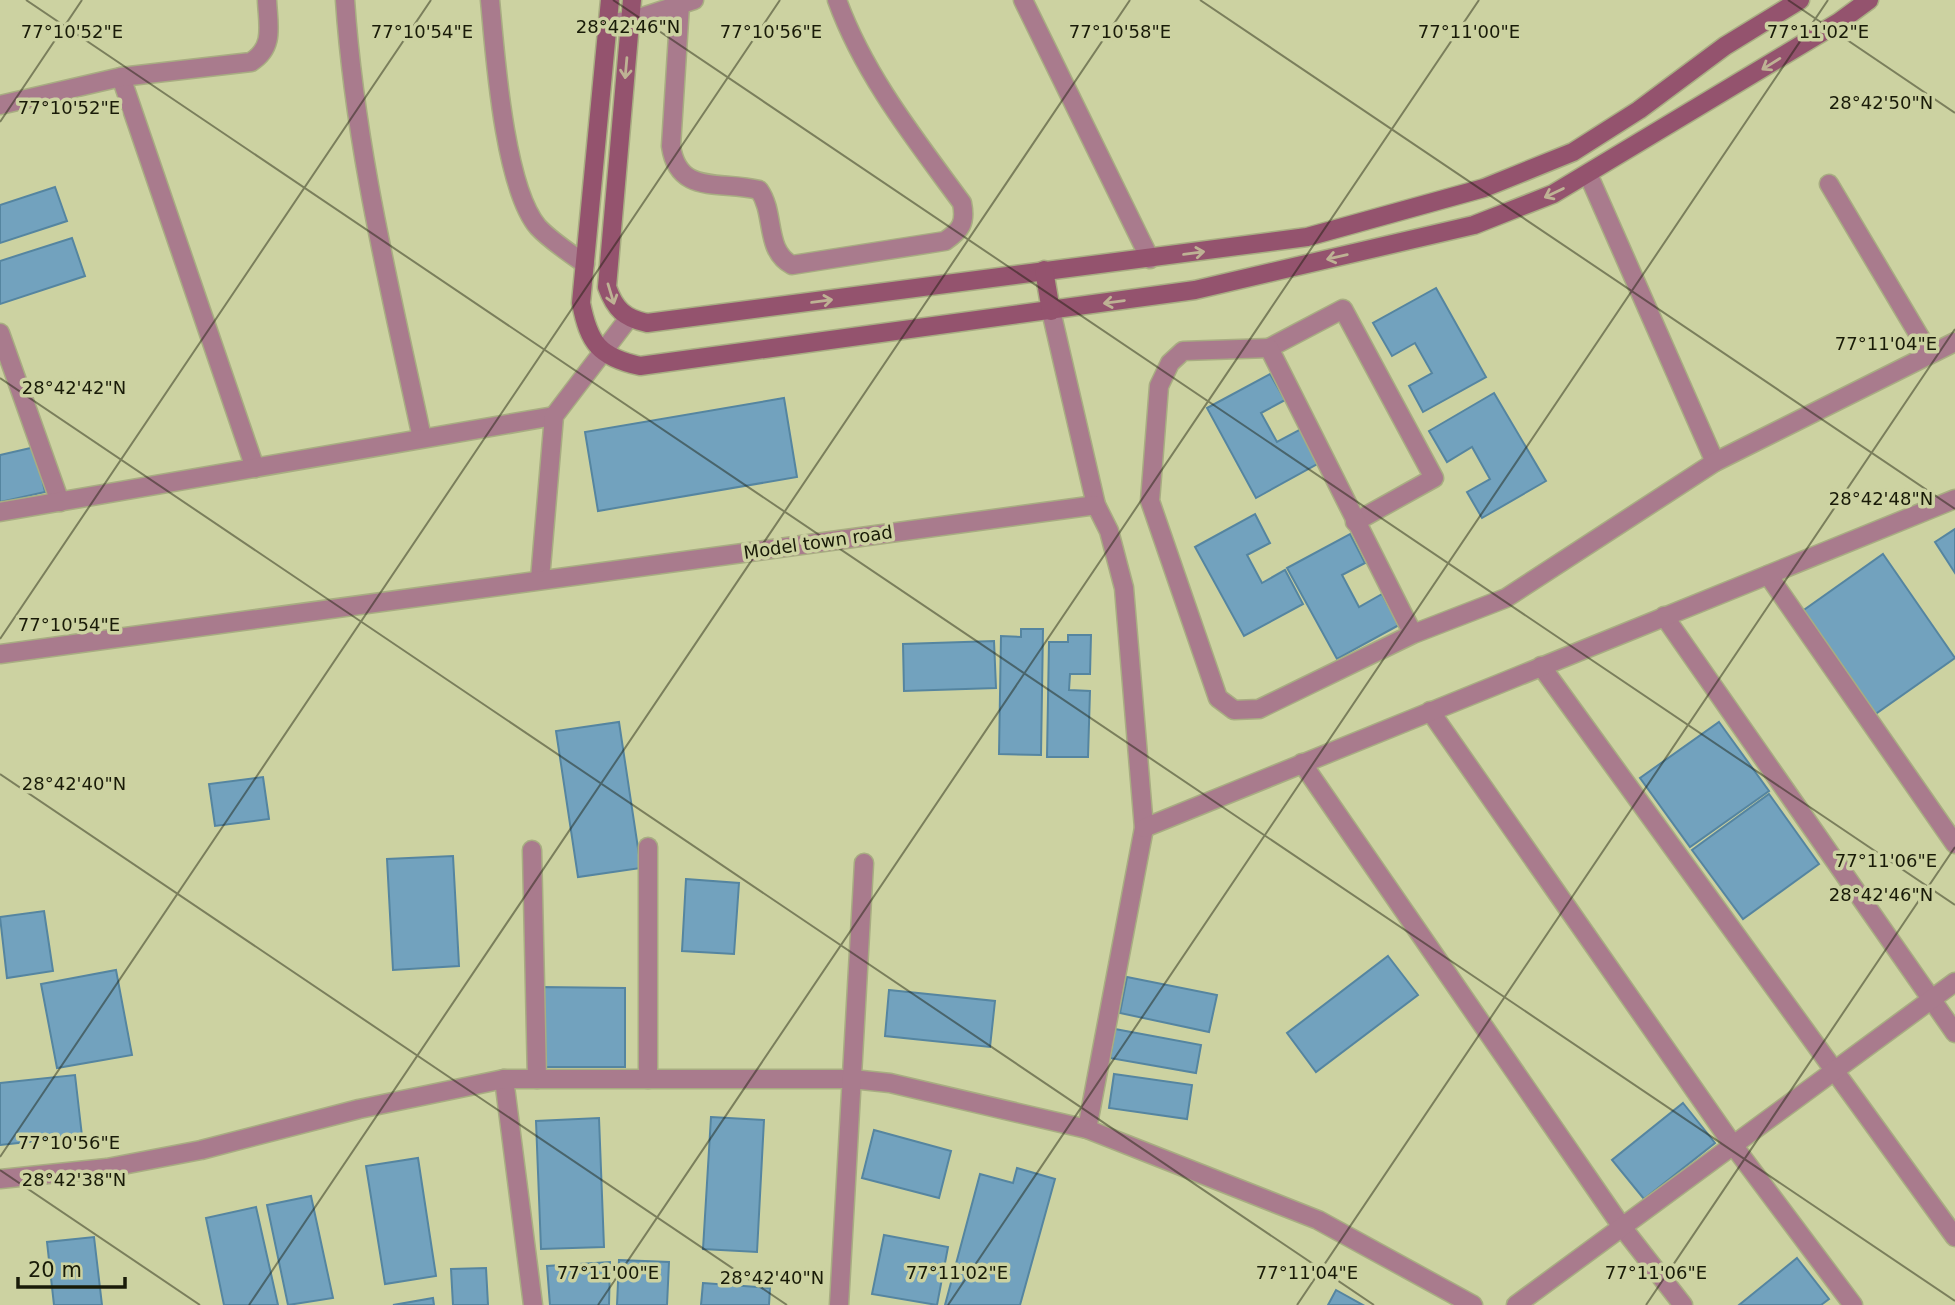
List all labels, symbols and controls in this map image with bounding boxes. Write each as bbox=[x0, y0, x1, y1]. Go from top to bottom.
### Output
text: 28°42'46"N bbox=[576, 16, 680, 37]
text: 77°10'52"E bbox=[21, 21, 123, 42]
text: 77°10'54"E bbox=[371, 21, 473, 42]
text: 77°10'56"E bbox=[720, 21, 822, 42]
text: 77°10'58"E bbox=[1069, 21, 1171, 42]
text: 77°11'00"E bbox=[1418, 21, 1520, 42]
text: 77°11'02"E bbox=[1767, 21, 1869, 42]
one-way arrow bbox=[619, 56, 632, 79]
one-way arrow bbox=[1761, 57, 1781, 71]
text: 28°42'50"N bbox=[1829, 92, 1933, 113]
text: 77°10'52"E bbox=[18, 97, 120, 118]
one-way arrow bbox=[1544, 186, 1565, 200]
one-way arrow bbox=[1182, 246, 1205, 259]
one-way arrow bbox=[1326, 251, 1349, 264]
one-way arrow bbox=[606, 282, 619, 304]
one-way arrow bbox=[810, 294, 833, 307]
one-way arrow bbox=[1103, 295, 1126, 308]
text: 77°11'04"E bbox=[1835, 333, 1937, 354]
text: 28°42'42"N bbox=[22, 377, 126, 398]
text: 28°42'48"N bbox=[1829, 488, 1933, 509]
street label: Model town road bbox=[742, 521, 894, 563]
text: 77°10'54"E bbox=[18, 614, 120, 635]
text: 28°42'40"N bbox=[22, 773, 126, 794]
text: 77°11'06"E bbox=[1835, 850, 1937, 871]
text: 28°42'46"N bbox=[1829, 884, 1933, 905]
text: 77°10'56"E bbox=[18, 1132, 120, 1153]
text: 28°42'38"N bbox=[22, 1169, 126, 1190]
scale bar bbox=[18, 1246, 124, 1290]
text: 20 m bbox=[28, 1258, 82, 1282]
text: 77°11'00"E bbox=[557, 1262, 659, 1283]
text: 77°11'02"E bbox=[906, 1262, 1008, 1283]
text: 77°11'04"E bbox=[1256, 1262, 1358, 1283]
text: 77°11'06"E bbox=[1605, 1262, 1707, 1283]
text: 28°42'40"N bbox=[720, 1267, 824, 1288]

